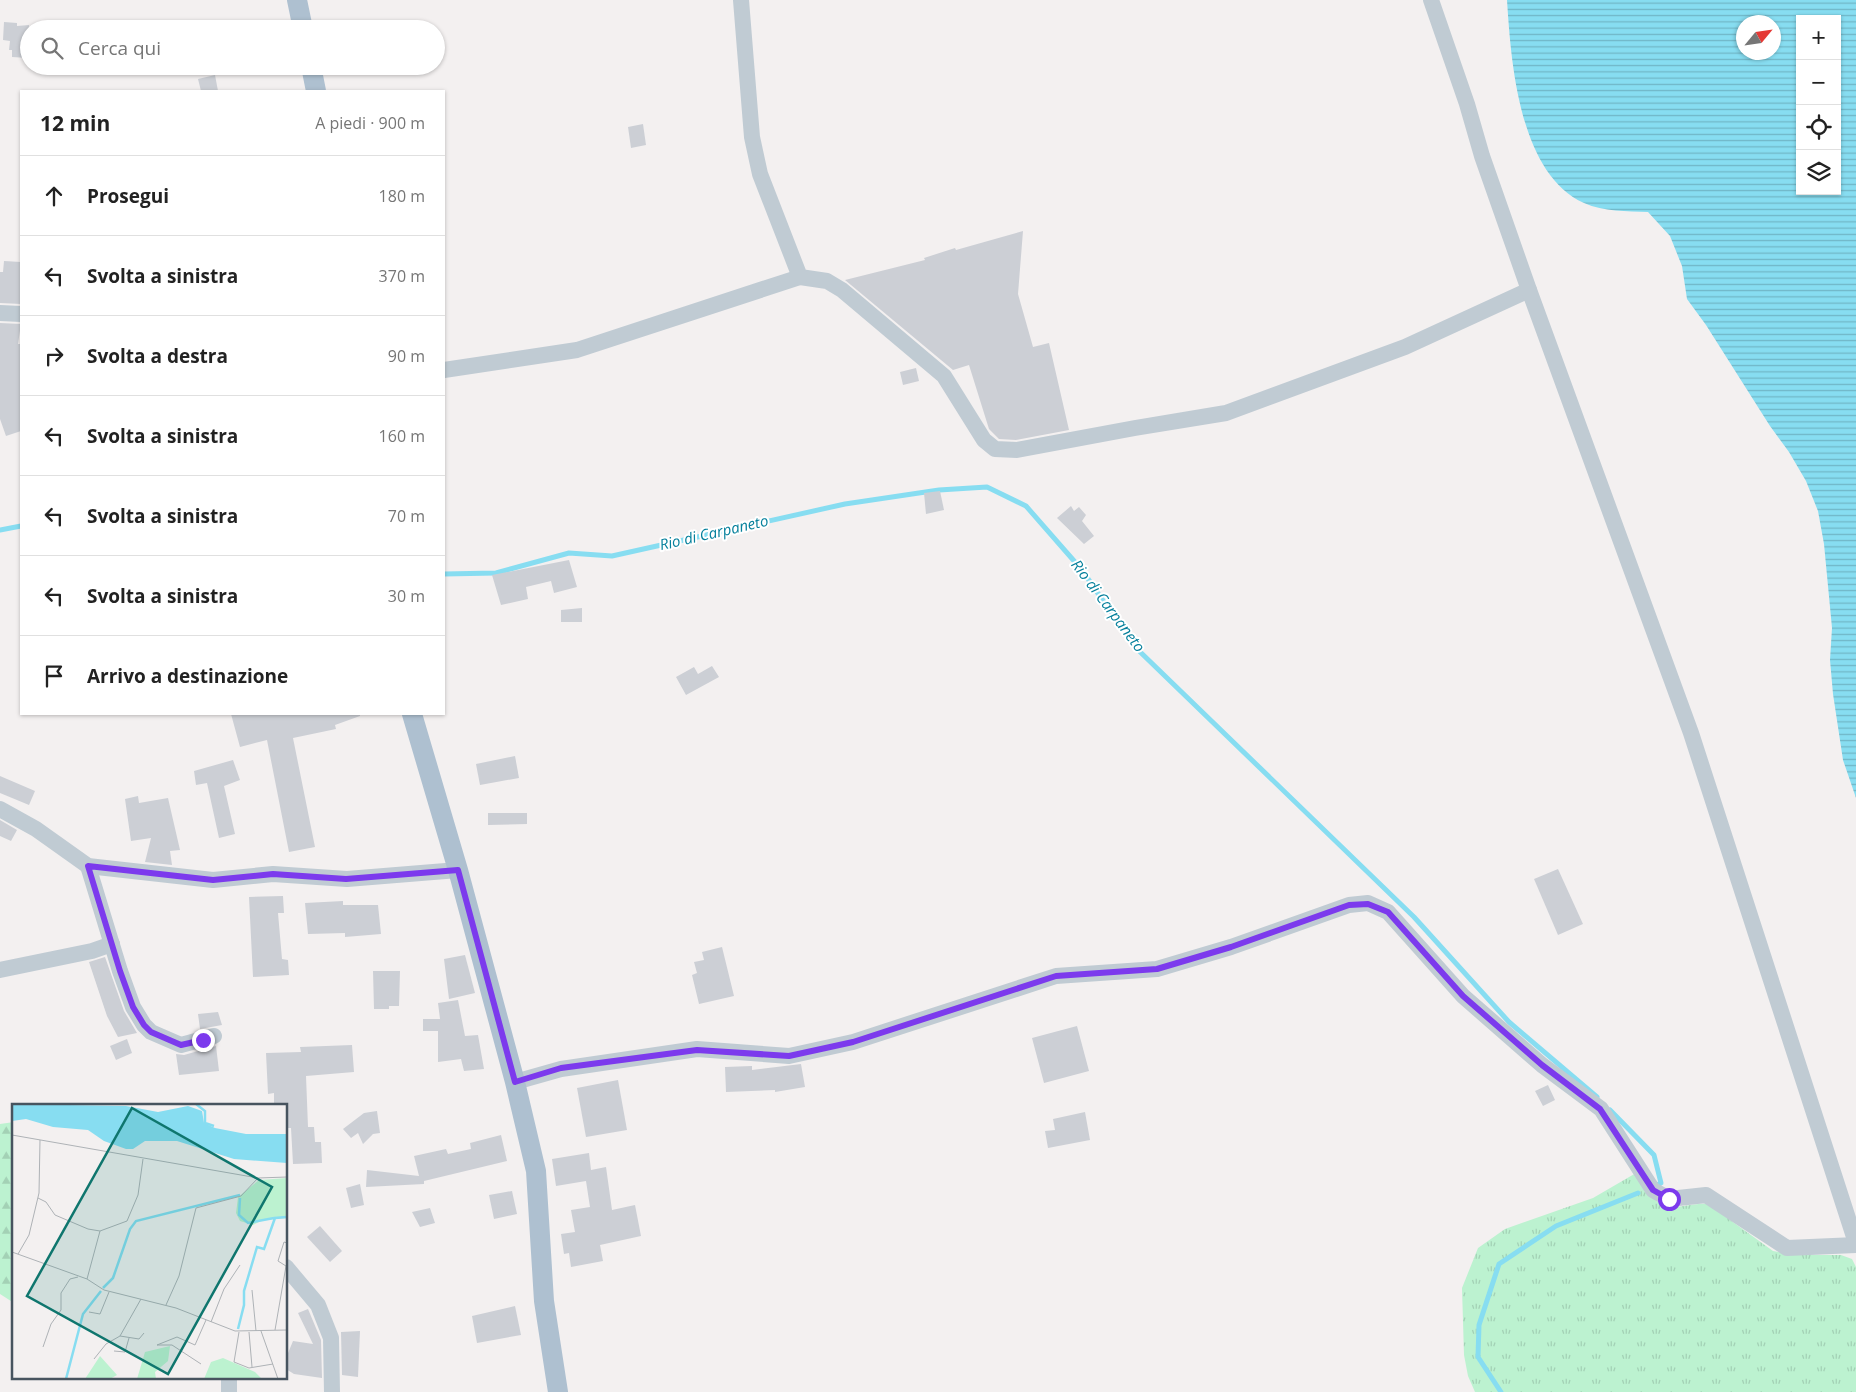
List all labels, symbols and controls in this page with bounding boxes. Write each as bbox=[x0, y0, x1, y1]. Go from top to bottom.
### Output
north arrow bbox=[1736, 15, 1781, 60]
map controls bbox=[1796, 15, 1841, 195]
button: + bbox=[1796, 15, 1841, 60]
search box bbox=[20, 20, 445, 75]
icon: search bbox=[38, 34, 66, 62]
text: Cerca qui bbox=[78, 35, 161, 61]
button: − bbox=[1796, 60, 1841, 105]
button: locate bbox=[1796, 105, 1841, 150]
text: 12 min bbox=[40, 109, 110, 137]
text: A piedi · 900 m bbox=[315, 112, 425, 134]
button: layers bbox=[1796, 150, 1841, 195]
icon: ahead bbox=[40, 182, 68, 210]
text: Prosegui bbox=[87, 183, 169, 209]
text: 180 m bbox=[379, 185, 425, 207]
icon: left bbox=[40, 262, 68, 290]
text: Svolta a sinistra bbox=[87, 263, 238, 289]
text: 370 m bbox=[379, 265, 425, 287]
icon: right bbox=[40, 342, 68, 370]
text: Svolta a destra bbox=[87, 343, 228, 369]
text: 90 m bbox=[388, 345, 425, 367]
icon: left bbox=[40, 422, 68, 450]
text: Svolta a sinistra bbox=[87, 423, 238, 449]
text: 160 m bbox=[379, 425, 425, 447]
icon: left bbox=[40, 502, 68, 530]
text: Svolta a sinistra bbox=[87, 503, 238, 529]
text: 70 m bbox=[388, 505, 425, 527]
water label: Rio di Carpaneto bbox=[657, 510, 770, 554]
water label: Rio di Carpaneto bbox=[1067, 555, 1150, 656]
icon: left bbox=[40, 582, 68, 610]
text: Svolta a sinistra bbox=[87, 583, 238, 609]
text: 30 m bbox=[388, 585, 425, 607]
icon: arrive bbox=[40, 662, 68, 690]
text: Arrivo a destinazione bbox=[87, 663, 288, 689]
route end bbox=[192, 1029, 215, 1052]
inset map bbox=[12, 1104, 288, 1380]
route start bbox=[1658, 1188, 1681, 1211]

